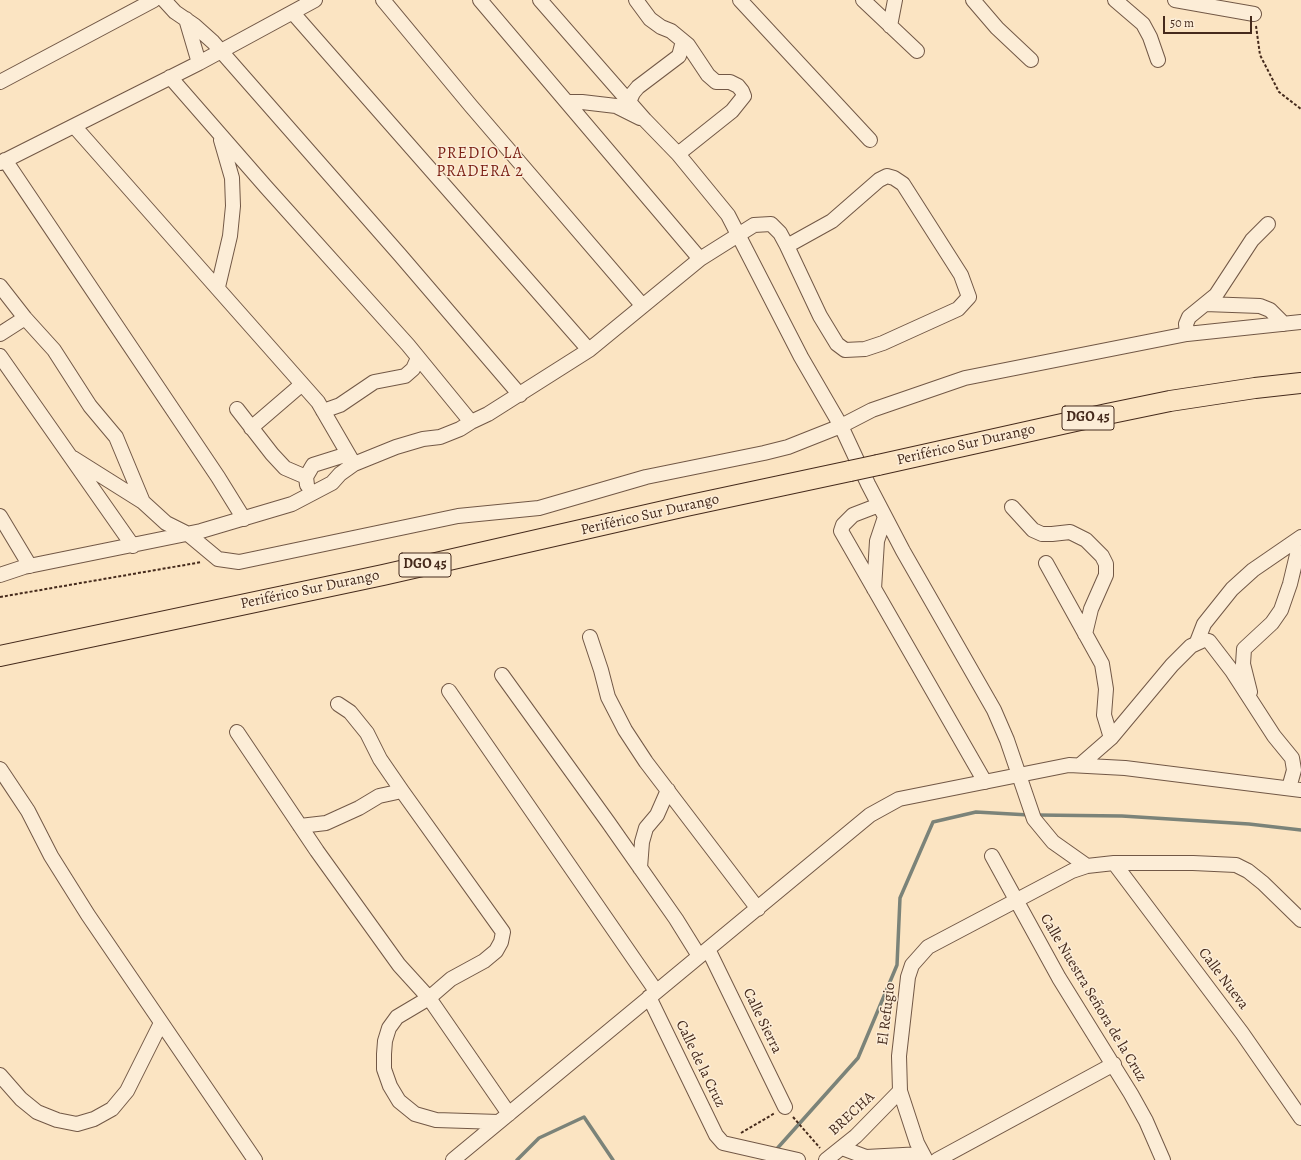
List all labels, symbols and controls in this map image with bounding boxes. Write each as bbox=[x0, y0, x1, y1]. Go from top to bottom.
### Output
scale bar bbox=[1165, 8, 1254, 34]
text: 50 m bbox=[1170, 15, 1194, 31]
district label: PREDIO LA PRADERA 2 bbox=[436, 144, 524, 182]
road number: DGO 45 bbox=[1062, 406, 1114, 430]
street label: Periférico Sur Durango bbox=[895, 420, 1037, 470]
street label: Periférico Sur Durango bbox=[579, 490, 721, 540]
road number: DGO 45 bbox=[399, 553, 451, 577]
street label: Periférico Sur Durango bbox=[239, 566, 381, 614]
street label: Calle Nuestra Señora de la Cruz bbox=[1036, 911, 1150, 1085]
street label: Calle Nueva bbox=[1194, 945, 1252, 1013]
street label: El Refugio bbox=[874, 982, 900, 1046]
street label: Calle Sierra bbox=[738, 985, 786, 1057]
street label: Calle de la Cruz bbox=[671, 1018, 729, 1110]
street label: BRECHA bbox=[825, 1088, 879, 1140]

